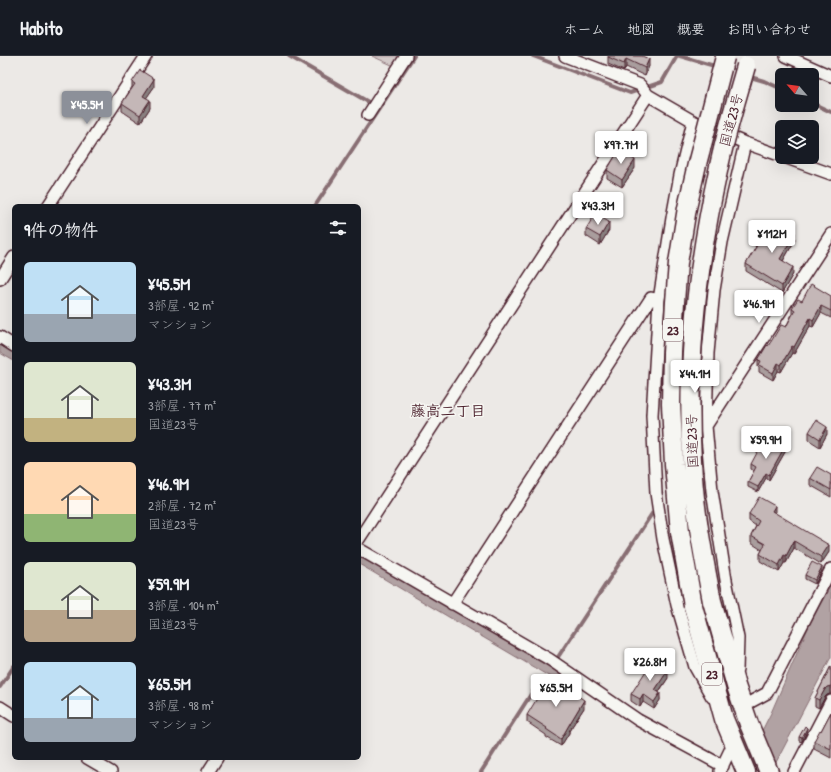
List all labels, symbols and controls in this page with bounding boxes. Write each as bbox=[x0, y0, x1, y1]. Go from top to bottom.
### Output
text: Habito bbox=[20, 15, 63, 41]
text: ホーム bbox=[564, 19, 605, 38]
text: 地図 bbox=[627, 19, 655, 38]
text: 概要 bbox=[677, 19, 705, 38]
text: お問い合わせ bbox=[727, 19, 811, 38]
north arrow bbox=[775, 68, 819, 112]
map controls bbox=[775, 68, 819, 164]
pin: ¥45.5M bbox=[54, 91, 120, 125]
street label: 国道23号 bbox=[714, 91, 747, 149]
text: ¥45.5M bbox=[71, 95, 103, 113]
button: layers bbox=[775, 120, 819, 164]
pin: ¥97.7M bbox=[588, 131, 654, 165]
text: ¥97.7M bbox=[604, 135, 638, 153]
pin: ¥43.3M bbox=[565, 192, 631, 226]
text: ¥43.3M bbox=[581, 196, 615, 214]
icon: filters bbox=[327, 217, 349, 239]
text: 9件の物件 bbox=[24, 218, 98, 241]
pin: ¥112M bbox=[744, 220, 800, 254]
text: ¥112M bbox=[757, 224, 787, 242]
text: ¥45.5M bbox=[148, 272, 190, 295]
icon: home bbox=[56, 278, 104, 326]
pin: ¥46.9M bbox=[726, 290, 792, 324]
text: ¥46.9M bbox=[743, 294, 775, 312]
text: 3部屋 · 92 m² bbox=[148, 296, 214, 314]
text: マンション bbox=[148, 315, 212, 333]
road number: 23 bbox=[663, 319, 683, 341]
pin: ¥44.1M bbox=[662, 360, 728, 394]
text: ¥44.1M bbox=[679, 364, 711, 382]
text: ¥43.3M bbox=[148, 372, 191, 395]
icon: home bbox=[56, 378, 104, 426]
text: 3部屋 · 77 m² bbox=[148, 396, 216, 414]
district label: 藤高二丁目 bbox=[410, 400, 486, 421]
street label: 国道23号 bbox=[681, 413, 702, 469]
text: 国道23号 bbox=[148, 415, 199, 433]
pin: ¥59.9M bbox=[733, 426, 799, 460]
text: ¥59.9M bbox=[750, 430, 782, 448]
text: ¥46.9M bbox=[148, 472, 189, 495]
icon: home bbox=[56, 478, 104, 526]
text: 2部屋 · 72 m² bbox=[148, 496, 216, 514]
text: 国道23号 bbox=[148, 515, 199, 533]
text: ¥59.9M bbox=[148, 572, 189, 595]
icon: home bbox=[56, 578, 104, 626]
text: 3部屋 · 104 m² bbox=[148, 596, 219, 614]
text: 国道23号 bbox=[148, 615, 199, 633]
pin: ¥26.8M bbox=[617, 648, 683, 682]
text: ¥26.8M bbox=[633, 652, 667, 670]
road number: 23 bbox=[702, 663, 722, 685]
text: ¥65.5M bbox=[148, 672, 191, 695]
pin: ¥65.5M bbox=[523, 674, 589, 708]
icon: home bbox=[56, 678, 104, 726]
text: ¥65.5M bbox=[540, 678, 572, 696]
text: 3部屋 · 98 m² bbox=[148, 696, 214, 714]
text: マンション bbox=[148, 715, 212, 733]

